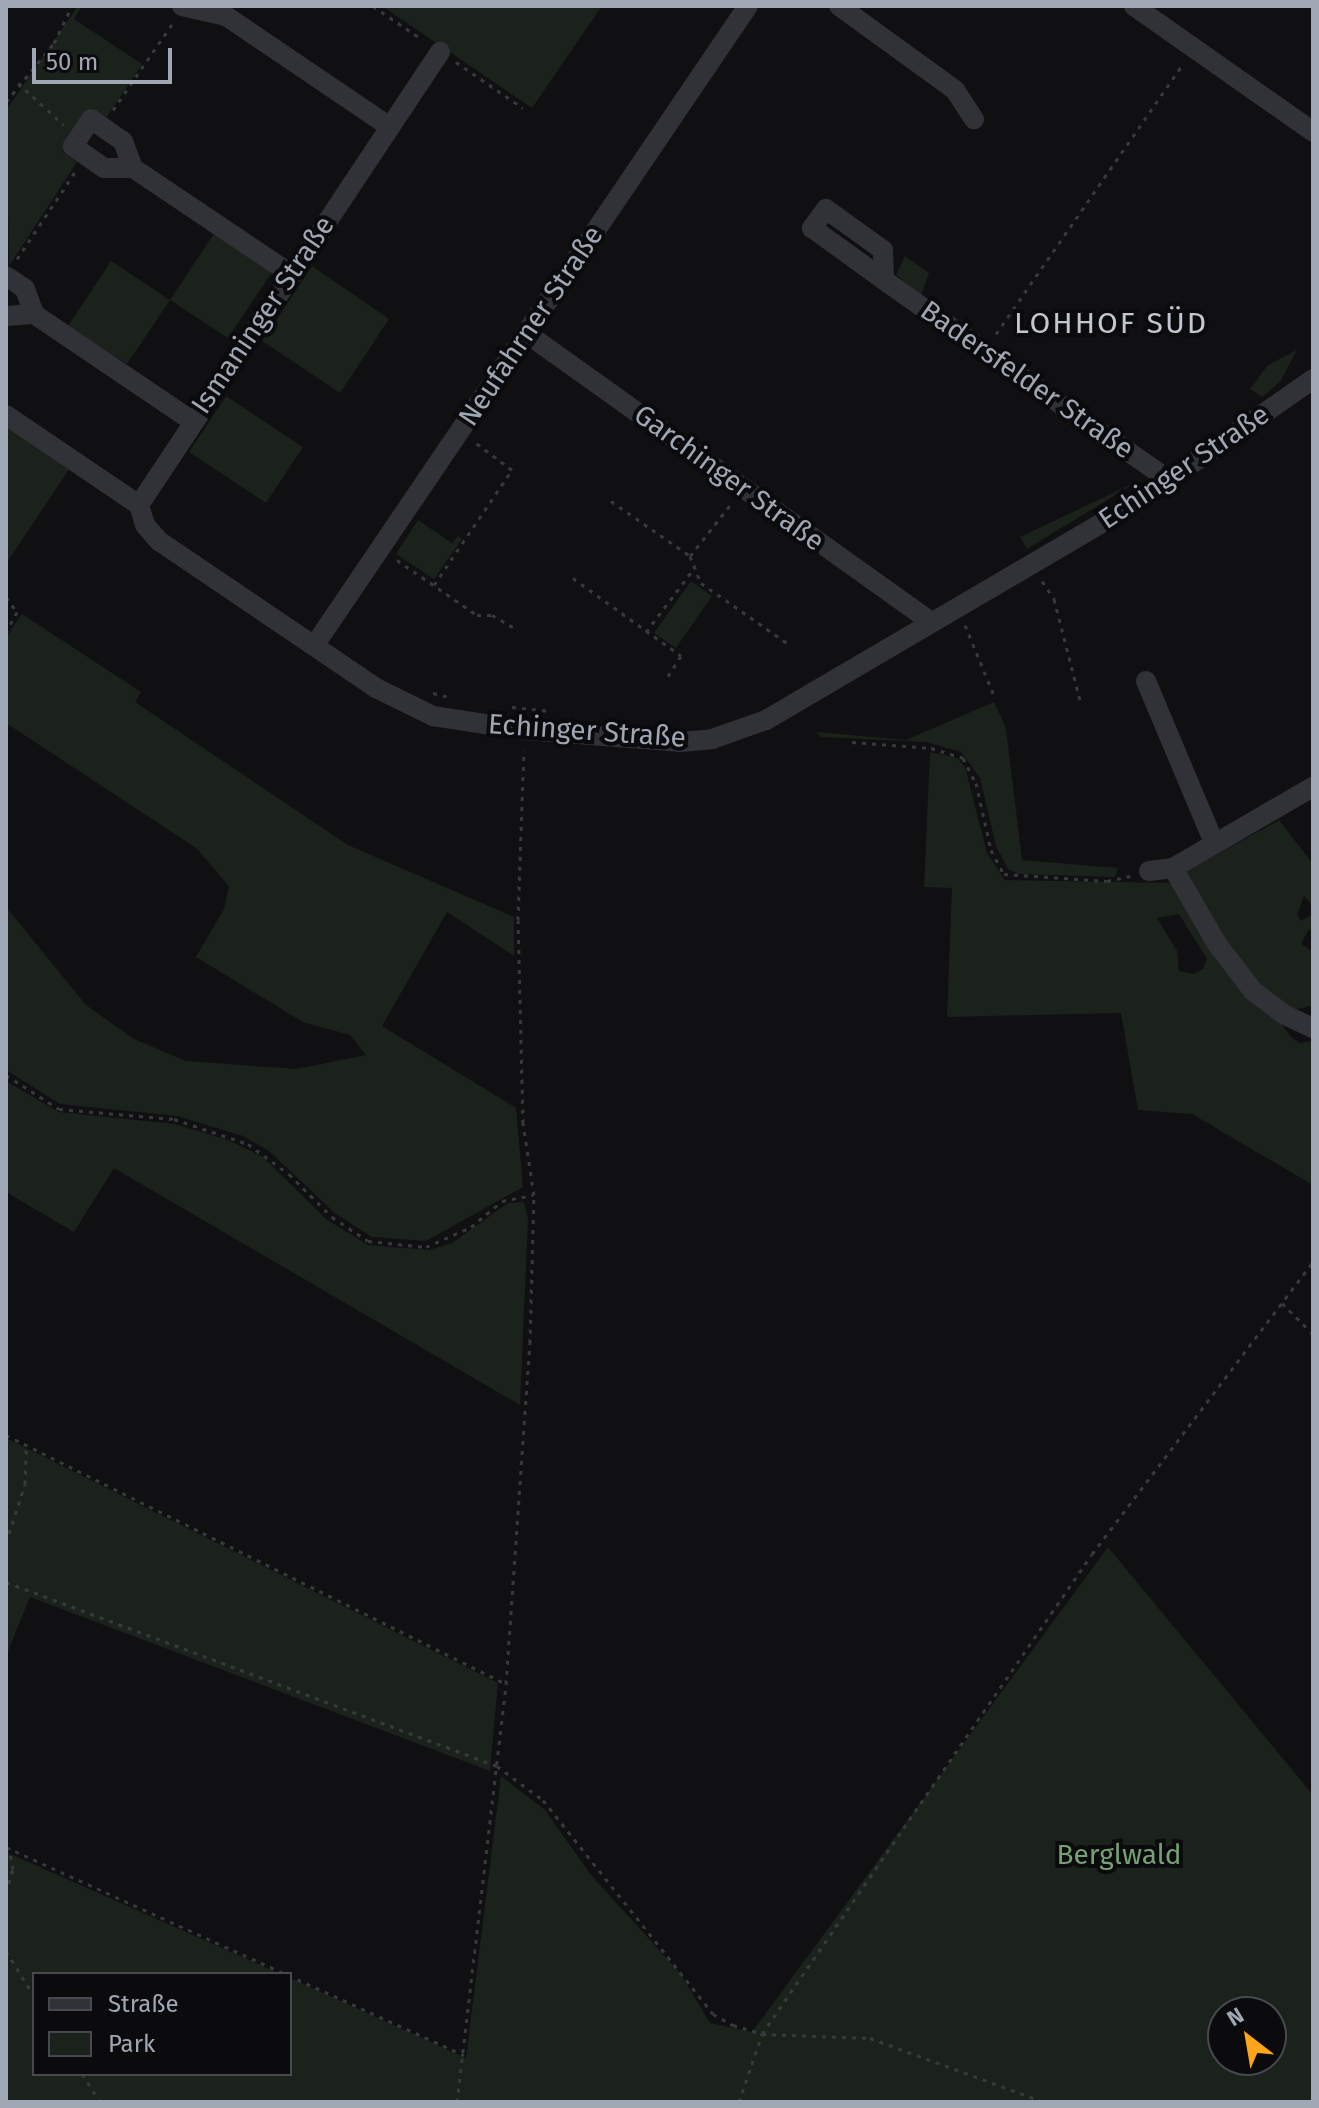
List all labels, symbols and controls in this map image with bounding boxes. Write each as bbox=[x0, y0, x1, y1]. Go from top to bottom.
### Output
scale bar bbox=[36, 32, 176, 82]
text: 50 m bbox=[46, 48, 98, 76]
street label: Ismaninger Straße bbox=[184, 210, 342, 420]
street label: Neufahrner Straße bbox=[452, 220, 610, 432]
street label: Badersfelder Straße bbox=[914, 294, 1140, 466]
district label: LOHHOF SÜD bbox=[1014, 305, 1208, 341]
street label: Garchinger Straße bbox=[627, 398, 831, 558]
street label: Echinger Straße bbox=[1092, 398, 1276, 536]
street label: Echinger Straße bbox=[487, 707, 687, 755]
park label: Berglwald bbox=[1057, 1838, 1181, 1872]
legend bbox=[32, 1972, 292, 2076]
text: Straße bbox=[108, 1990, 179, 2018]
north arrow bbox=[1207, 1996, 1287, 2076]
text: N bbox=[1222, 2001, 1249, 2032]
text: Park bbox=[108, 2030, 155, 2058]

